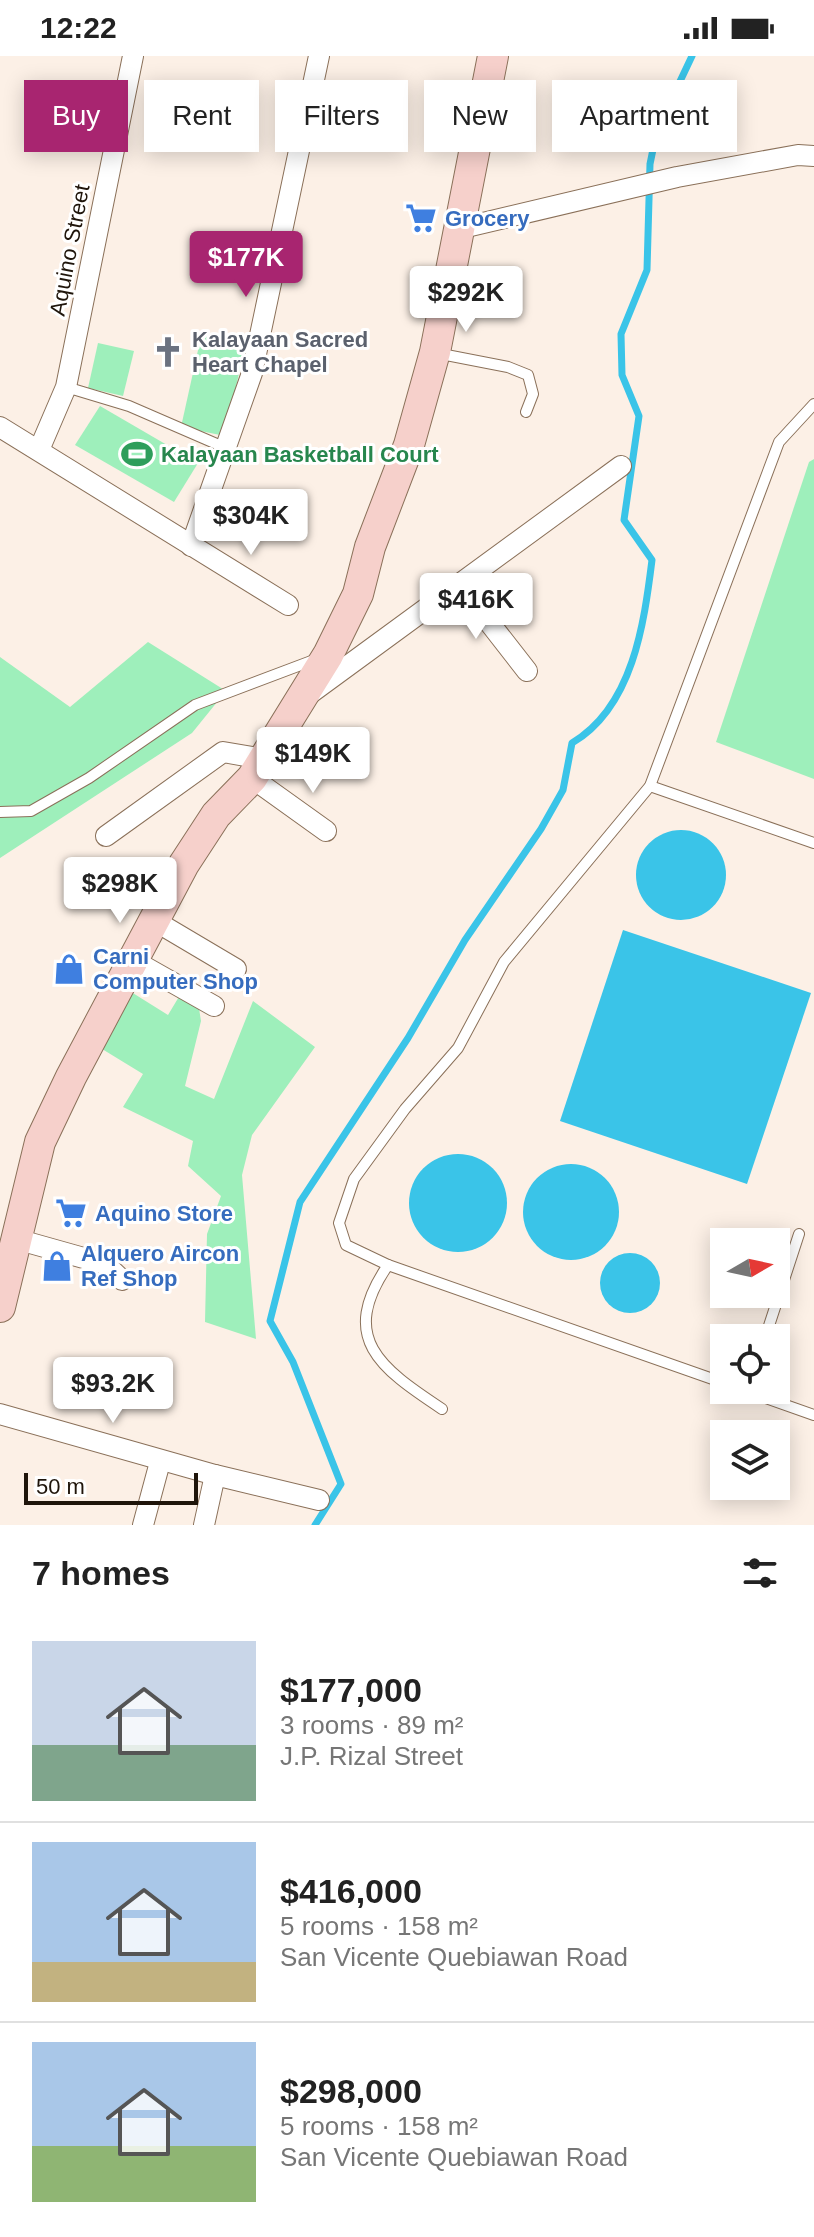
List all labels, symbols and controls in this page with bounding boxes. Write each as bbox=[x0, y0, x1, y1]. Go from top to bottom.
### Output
text: 12:22 bbox=[40, 11, 117, 44]
chip: Buy bbox=[24, 80, 128, 152]
chip: Rent bbox=[144, 80, 259, 152]
chip: Filters bbox=[275, 80, 408, 152]
chip: New bbox=[424, 80, 536, 152]
chip: Apartment bbox=[552, 80, 737, 152]
street label: Aquino Street bbox=[45, 182, 94, 318]
supermarket icon: Grocery bbox=[404, 201, 438, 235]
place label: Grocery bbox=[445, 206, 530, 231]
pin: $177K bbox=[190, 231, 302, 299]
text: $177K bbox=[208, 242, 284, 272]
pin: $292K bbox=[410, 266, 522, 334]
text: $292K bbox=[428, 277, 504, 307]
place label: Kalayaan Sacred Heart Chapel bbox=[192, 327, 368, 377]
church icon: Kalayaan Sacred Heart Chapel bbox=[151, 335, 185, 369]
sports icon: Kalayaan Basketball Court bbox=[120, 437, 154, 471]
place label: Kalayaan Basketball Court bbox=[161, 442, 439, 467]
pin: $304K bbox=[195, 489, 307, 557]
text: $304K bbox=[213, 500, 289, 530]
pin: $416K bbox=[420, 573, 532, 641]
text: $416K bbox=[438, 584, 514, 614]
pin: $149K bbox=[257, 727, 369, 795]
text: $149K bbox=[275, 738, 351, 768]
pin: $298K bbox=[64, 857, 176, 925]
text: $298K bbox=[82, 868, 158, 898]
place label: Carni Computer Shop bbox=[93, 944, 258, 994]
shop icon: Carni Computer Shop bbox=[52, 952, 86, 986]
supermarket icon: Aquino Store bbox=[54, 1196, 88, 1230]
place label: Aquino Store bbox=[95, 1201, 233, 1226]
north arrow bbox=[710, 1228, 790, 1308]
map controls bbox=[710, 1228, 790, 1500]
place label: Alquero Aircon Ref Shop bbox=[81, 1241, 239, 1291]
shop icon: Alquero Aircon Ref Shop bbox=[40, 1249, 74, 1283]
button: locate bbox=[710, 1324, 790, 1404]
pin: $93.2K bbox=[48, 1357, 178, 1425]
text: $93.2K bbox=[71, 1368, 155, 1398]
button: layers bbox=[710, 1420, 790, 1500]
scale bar bbox=[24, 1469, 198, 1505]
text: 50 m bbox=[36, 1474, 85, 1499]
icon: filters bbox=[738, 1551, 782, 1595]
text: 7 homes bbox=[32, 1554, 170, 1592]
text: $177,000 bbox=[280, 1671, 422, 1709]
icon: home bbox=[96, 1673, 192, 1769]
text: 3 rooms · 89 m² bbox=[280, 1710, 464, 1740]
text: J.P. Rizal Street bbox=[280, 1741, 463, 1771]
text: $416,000 bbox=[280, 1872, 422, 1910]
icon: home bbox=[96, 1874, 192, 1970]
text: 5 rooms · 158 m² bbox=[280, 1911, 478, 1941]
text: San Vicente Quebiawan Road bbox=[280, 1942, 628, 1972]
text: $298,000 bbox=[280, 2072, 422, 2110]
icon: home bbox=[96, 2074, 192, 2170]
text: 5 rooms · 158 m² bbox=[280, 2111, 478, 2141]
text: San Vicente Quebiawan Road bbox=[280, 2142, 628, 2172]

